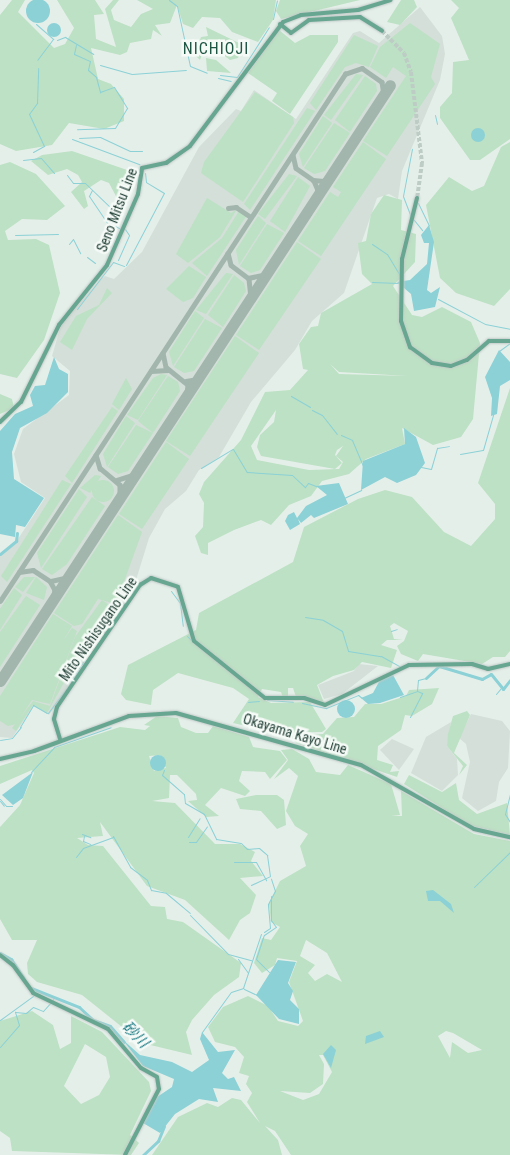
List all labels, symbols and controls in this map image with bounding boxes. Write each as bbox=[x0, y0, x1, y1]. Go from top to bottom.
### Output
district label: NICHIOJI bbox=[182, 39, 250, 59]
street label: Seno Mitsu Line bbox=[93, 166, 141, 254]
street label: Mito Nishisugano Line bbox=[56, 574, 140, 684]
street label: Okayama Kayo Line bbox=[241, 710, 349, 758]
water label: 砂川 bbox=[118, 1018, 152, 1052]

